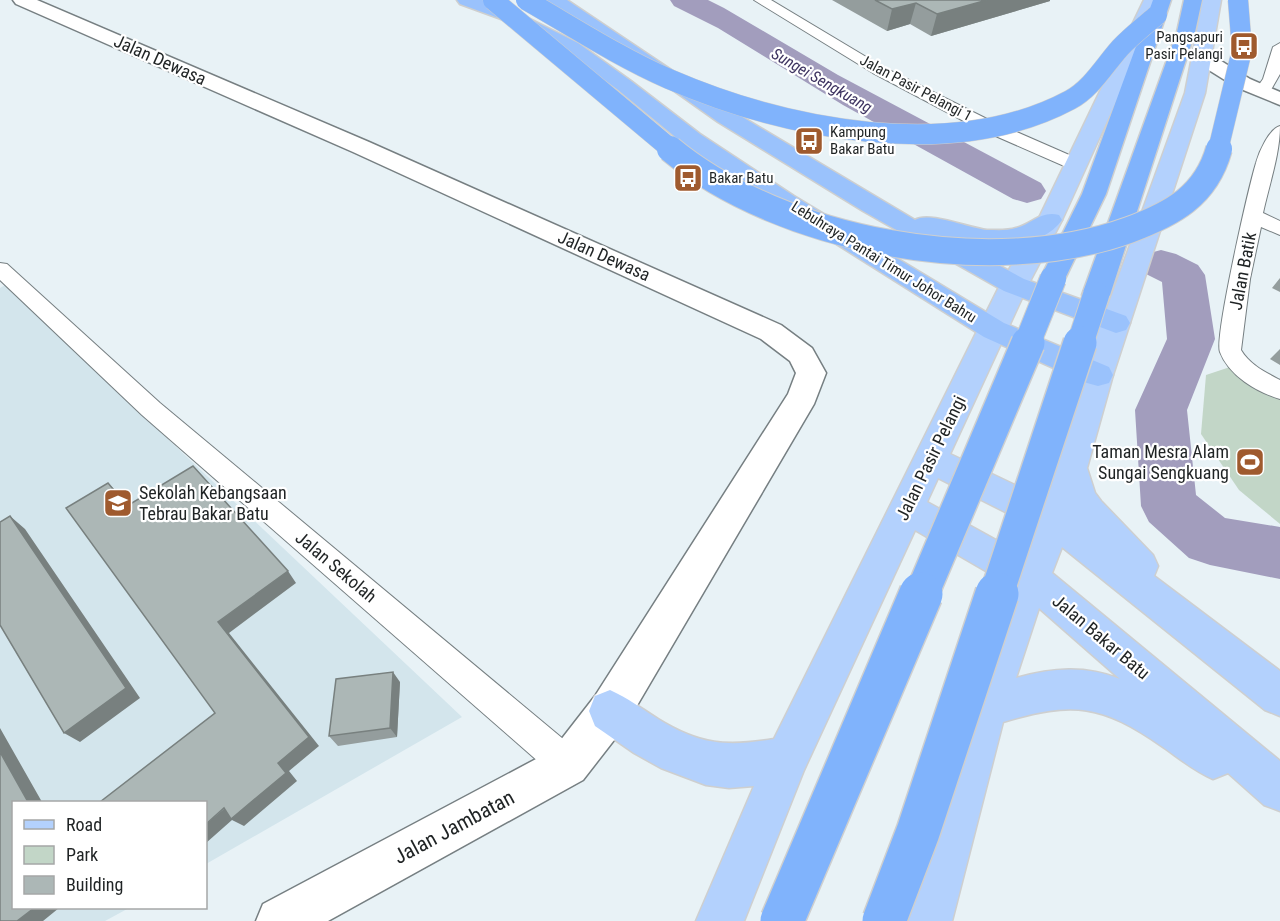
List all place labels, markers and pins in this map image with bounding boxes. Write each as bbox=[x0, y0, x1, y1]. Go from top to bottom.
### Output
place label: Pangsapuri Pasir Pelangi bbox=[1145, 28, 1223, 63]
bus stop icon: Pangsapuri Pasir Pelangi bbox=[1228, 30, 1260, 62]
place label: Kampung Bakar Batu bbox=[830, 123, 894, 158]
bus stop icon: Kampung Bakar Batu bbox=[793, 125, 825, 157]
bus stop icon: Bakar Batu bbox=[672, 162, 704, 194]
place label: Bakar Batu bbox=[709, 169, 773, 187]
place label: Taman Mesra Alam Sungai Sengkuang bbox=[1092, 441, 1229, 483]
sports icon: Taman Mesra Alam Sungai Sengkuang bbox=[1234, 446, 1266, 478]
place label: Sekolah Kebangsaan Tebrau Bakar Batu bbox=[139, 482, 287, 524]
school or university icon: Sekolah Kebangsaan Tebrau Bakar Batu bbox=[102, 487, 134, 519]

